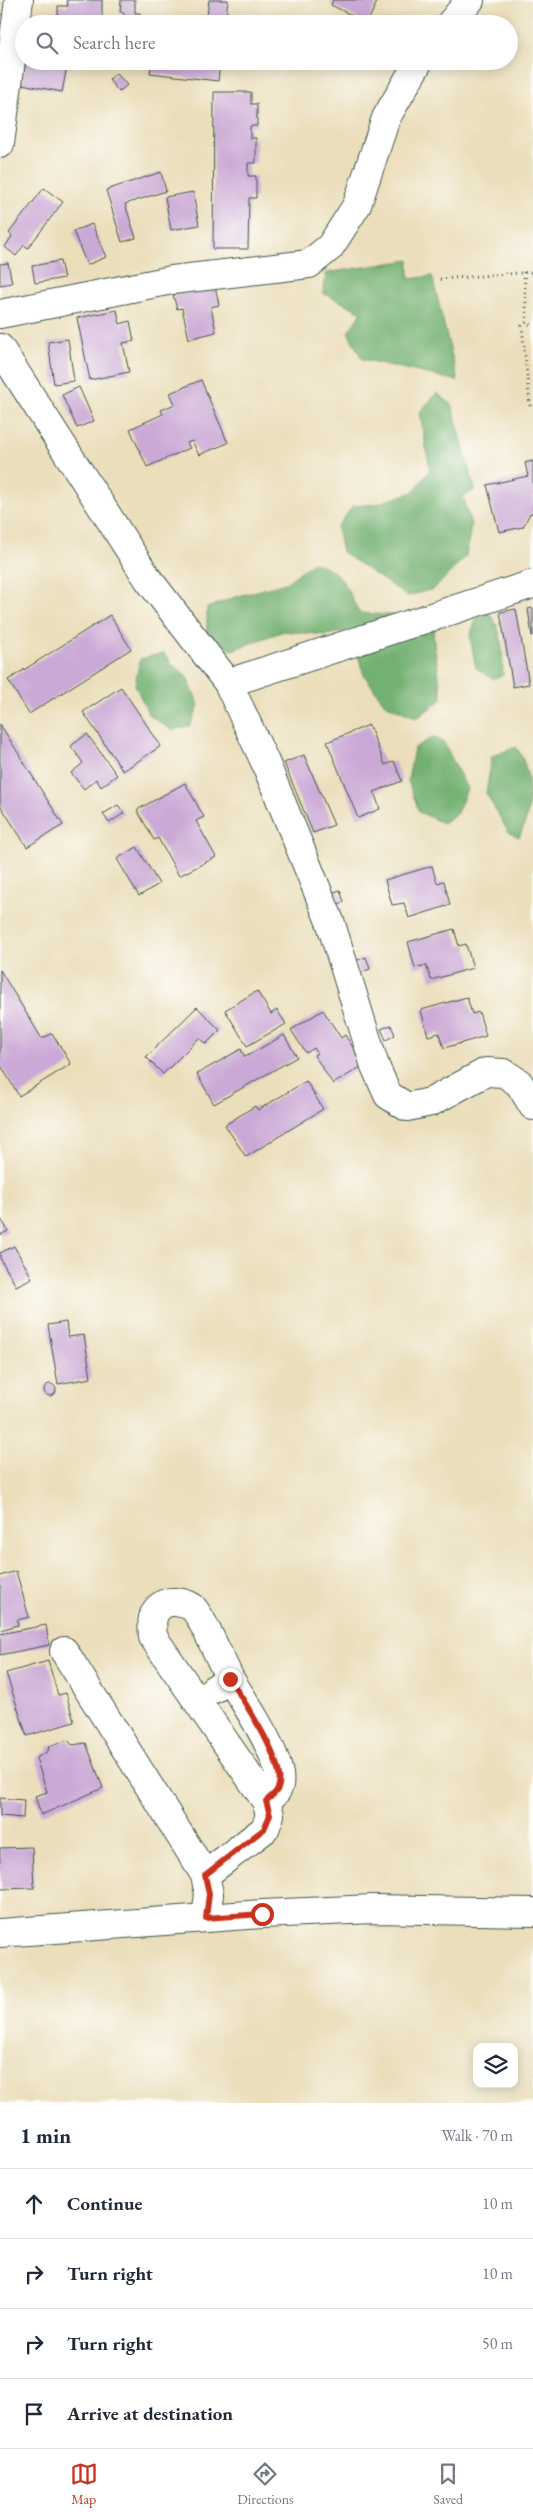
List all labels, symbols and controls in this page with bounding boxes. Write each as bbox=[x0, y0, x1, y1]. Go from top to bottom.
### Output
search box bbox=[15, 15, 518, 70]
icon: search bbox=[33, 29, 61, 57]
text: Search here bbox=[73, 30, 155, 55]
route end bbox=[219, 1668, 242, 1691]
route start bbox=[251, 1903, 274, 1926]
map controls bbox=[473, 2043, 518, 2088]
button: layers bbox=[473, 2043, 518, 2088]
text: 1 min bbox=[20, 2122, 71, 2149]
text: Walk · 70 m bbox=[442, 2125, 513, 2146]
icon: ahead bbox=[20, 2190, 48, 2218]
text: Continue bbox=[67, 2191, 142, 2216]
text: 10 m bbox=[482, 2193, 513, 2214]
icon: right bbox=[20, 2260, 48, 2288]
text: Turn right bbox=[67, 2261, 153, 2286]
text: 10 m bbox=[482, 2263, 513, 2284]
icon: right bbox=[20, 2330, 48, 2358]
text: Turn right bbox=[67, 2331, 153, 2356]
text: 50 m bbox=[482, 2333, 513, 2354]
icon: arrive bbox=[20, 2400, 48, 2428]
text: Arrive at destination bbox=[67, 2401, 233, 2426]
tab: Map bbox=[70, 2460, 98, 2508]
tab: Directions bbox=[237, 2460, 294, 2508]
tab: Saved bbox=[433, 2460, 463, 2508]

